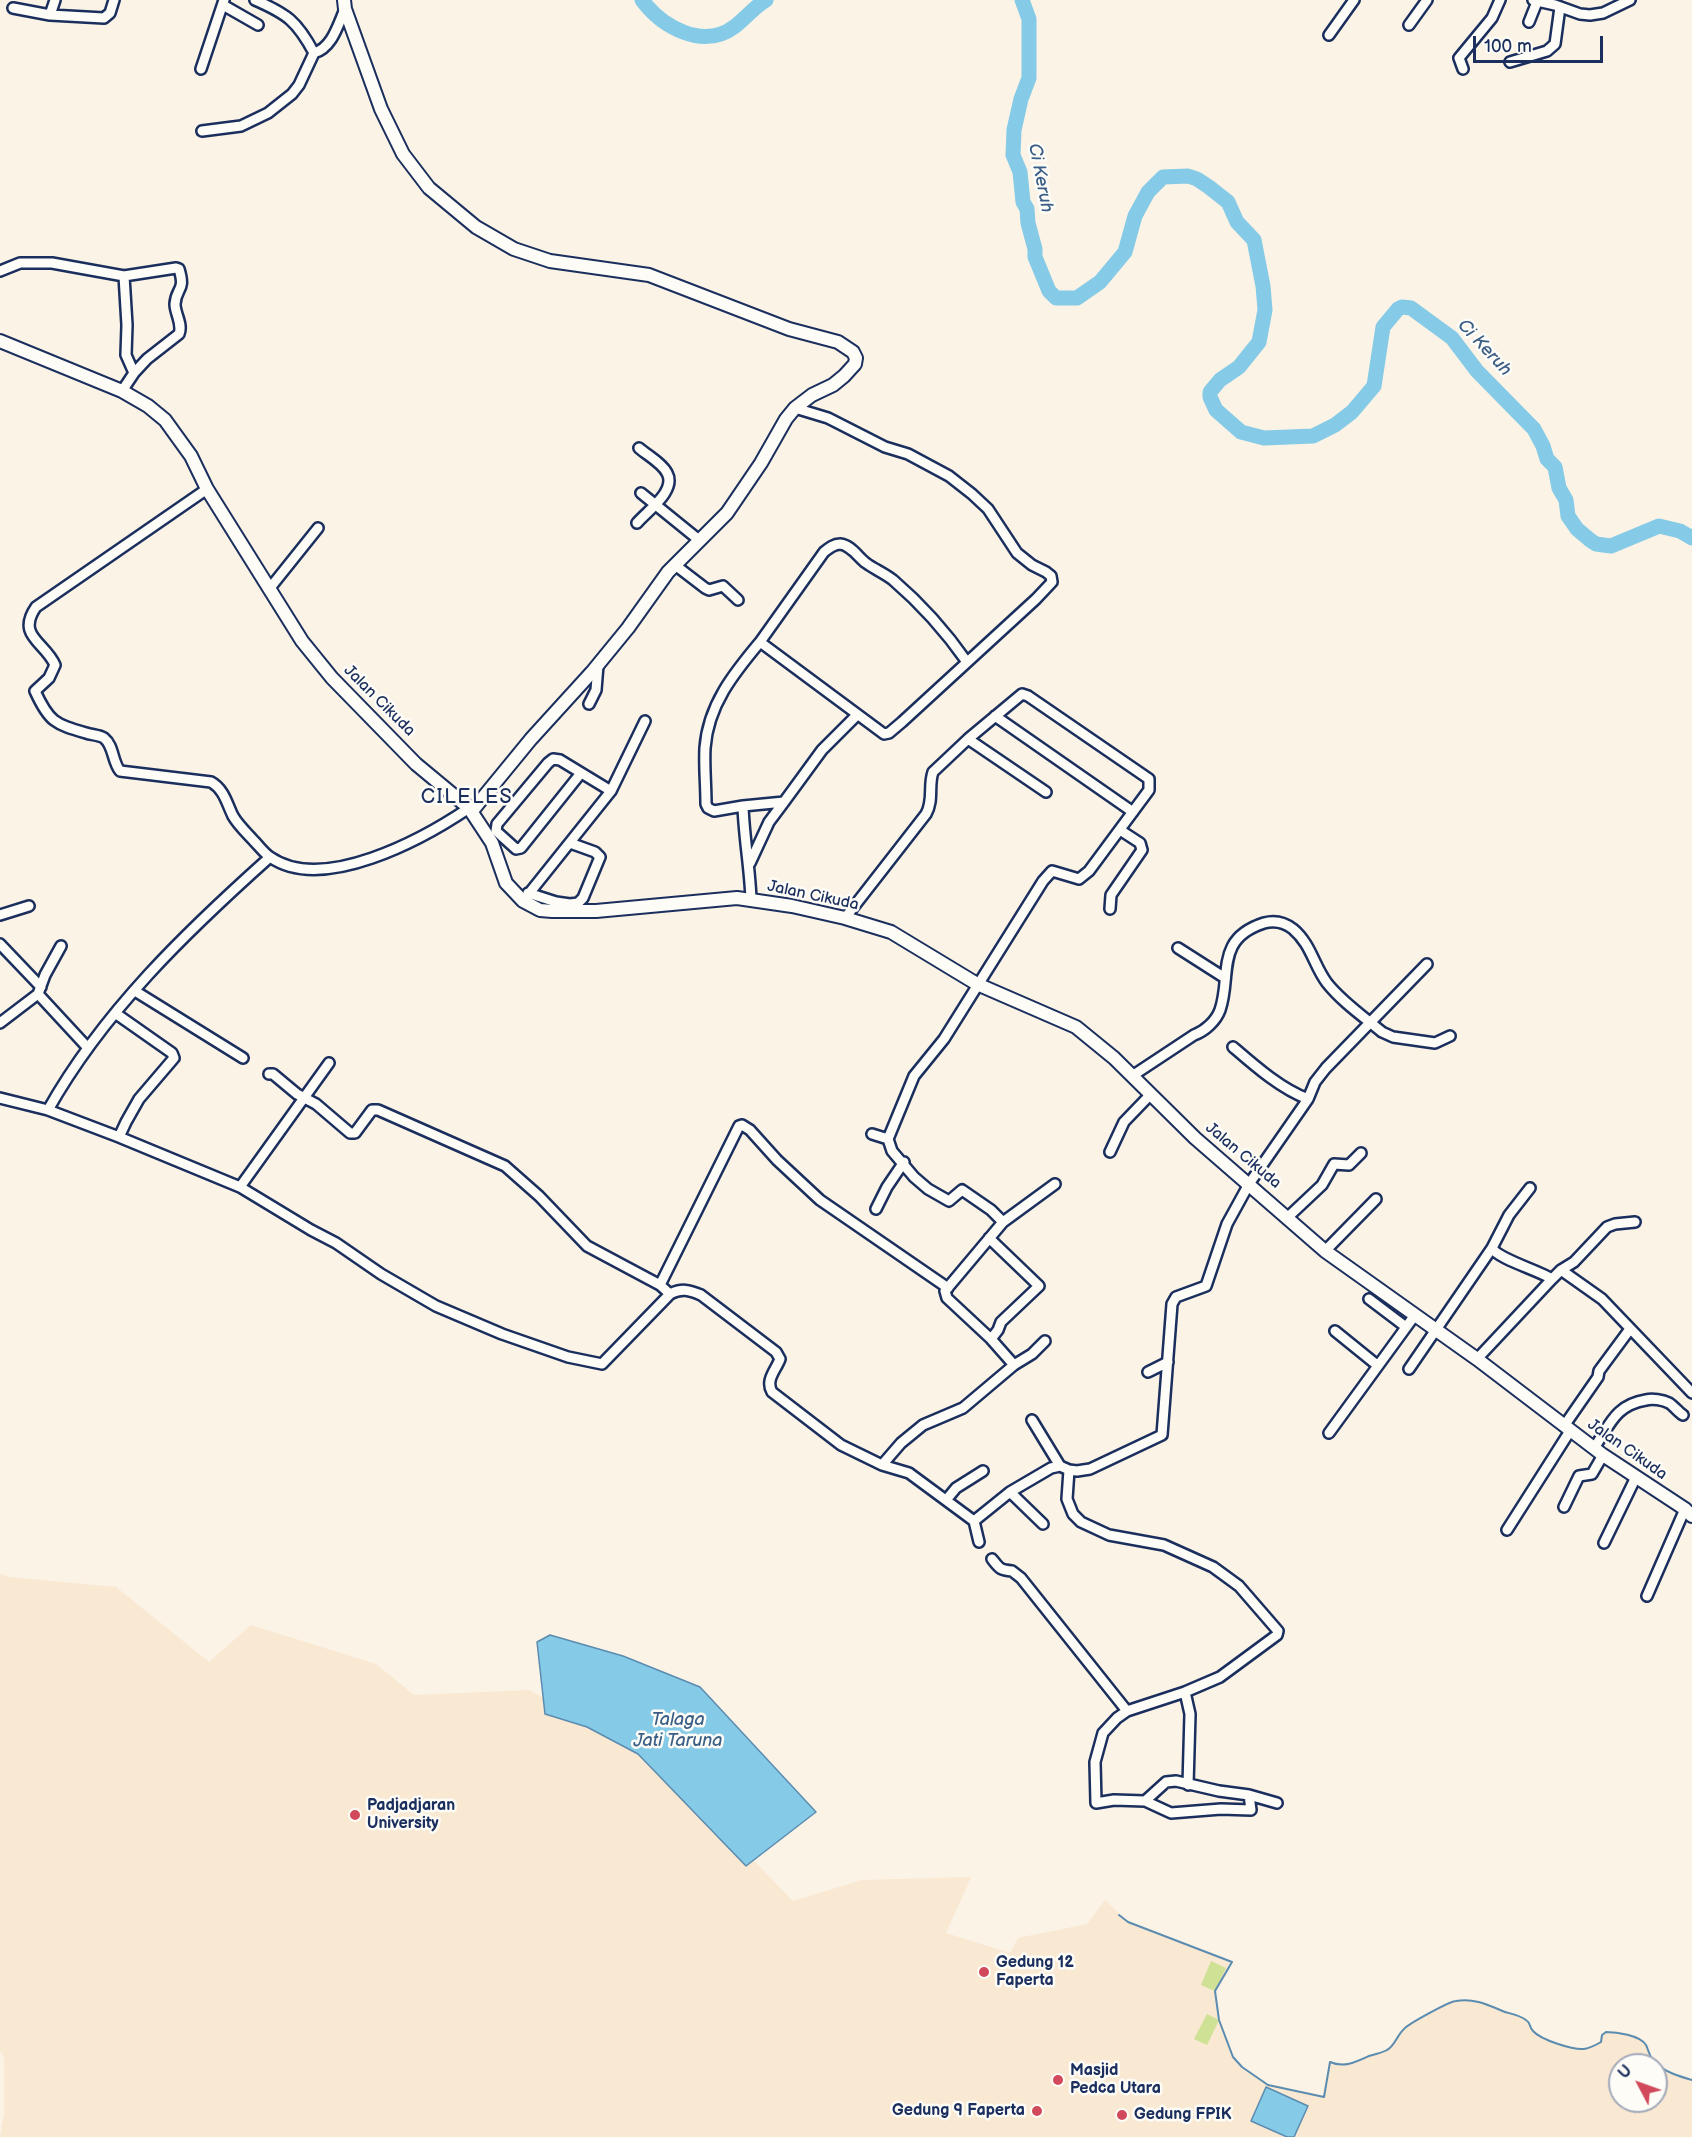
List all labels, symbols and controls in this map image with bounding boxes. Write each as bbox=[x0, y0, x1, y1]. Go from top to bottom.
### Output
scale bar bbox=[1476, 24, 1606, 62]
text: 100 m bbox=[1484, 36, 1532, 57]
water label: Ci Keruh bbox=[1023, 142, 1057, 214]
water label: Ci Keruh bbox=[1452, 315, 1516, 381]
street label: Jalan Cikuda bbox=[339, 661, 419, 741]
district label: CILELES bbox=[421, 786, 513, 810]
street label: Jalan Cikuda bbox=[766, 877, 860, 915]
street label: Jalan Cikuda bbox=[1201, 1119, 1285, 1193]
street label: Jalan Cikuda bbox=[1583, 1415, 1671, 1485]
water label: Talaga Jati Taruna bbox=[634, 1709, 722, 1752]
place label: Padjadjaran University bbox=[367, 1796, 455, 1834]
marker: Padjadjaran University bbox=[348, 1808, 362, 1822]
place label: Gedung 12 Faperta bbox=[996, 1953, 1074, 1991]
marker: Gedung 12 Faperta bbox=[977, 1965, 991, 1979]
north arrow bbox=[1608, 2053, 1668, 2113]
place label: Masjid Pedca Utara bbox=[1070, 2061, 1161, 2099]
text: U bbox=[1615, 2062, 1636, 2083]
marker: Masjid Pedca Utara bbox=[1051, 2073, 1065, 2087]
place label: Gedung 9 Faperta bbox=[892, 2101, 1025, 2121]
marker: Gedung 9 Faperta bbox=[1030, 2104, 1044, 2118]
place label: Gedung FPIK bbox=[1134, 2105, 1232, 2125]
marker: Gedung FPIK bbox=[1115, 2108, 1129, 2122]

